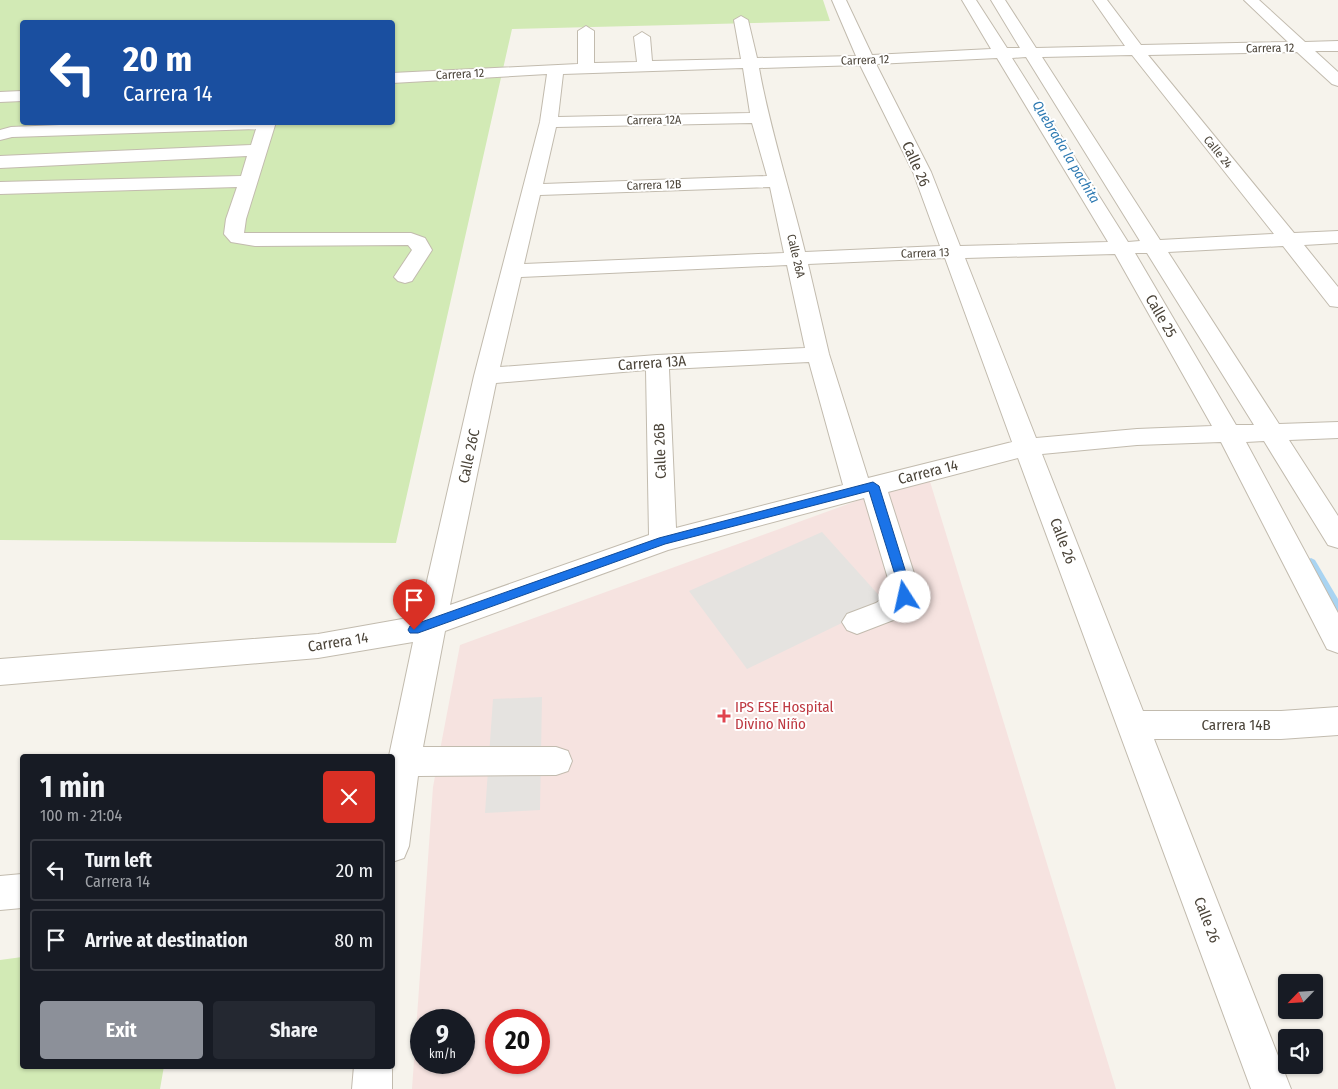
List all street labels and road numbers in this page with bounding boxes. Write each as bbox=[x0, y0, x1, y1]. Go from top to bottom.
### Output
street label: Carrera 12 bbox=[1246, 41, 1294, 55]
street label: Carrera 12 bbox=[841, 52, 889, 68]
street label: Carrera 12 bbox=[436, 66, 484, 82]
street label: Carrera 12A bbox=[627, 113, 682, 127]
street label: Calle 24 bbox=[1201, 133, 1235, 171]
street label: Calle 26 bbox=[898, 139, 934, 189]
street label: Carrera 12B bbox=[626, 177, 682, 193]
street label: Calle 26A bbox=[784, 233, 808, 280]
street label: Carrera 13 bbox=[901, 245, 949, 261]
street label: Calle 25 bbox=[1141, 291, 1181, 341]
street label: Carrera 13A bbox=[617, 352, 687, 374]
street label: Calle 26B bbox=[650, 423, 670, 479]
street label: Calle 26C bbox=[454, 427, 484, 485]
street label: Carrera 14 bbox=[896, 456, 960, 488]
street label: Calle 26 bbox=[1046, 516, 1080, 566]
street label: Carrera 14 bbox=[306, 628, 370, 656]
street label: Carrera 14B bbox=[1201, 716, 1271, 734]
street label: Calle 26 bbox=[1190, 895, 1224, 945]

